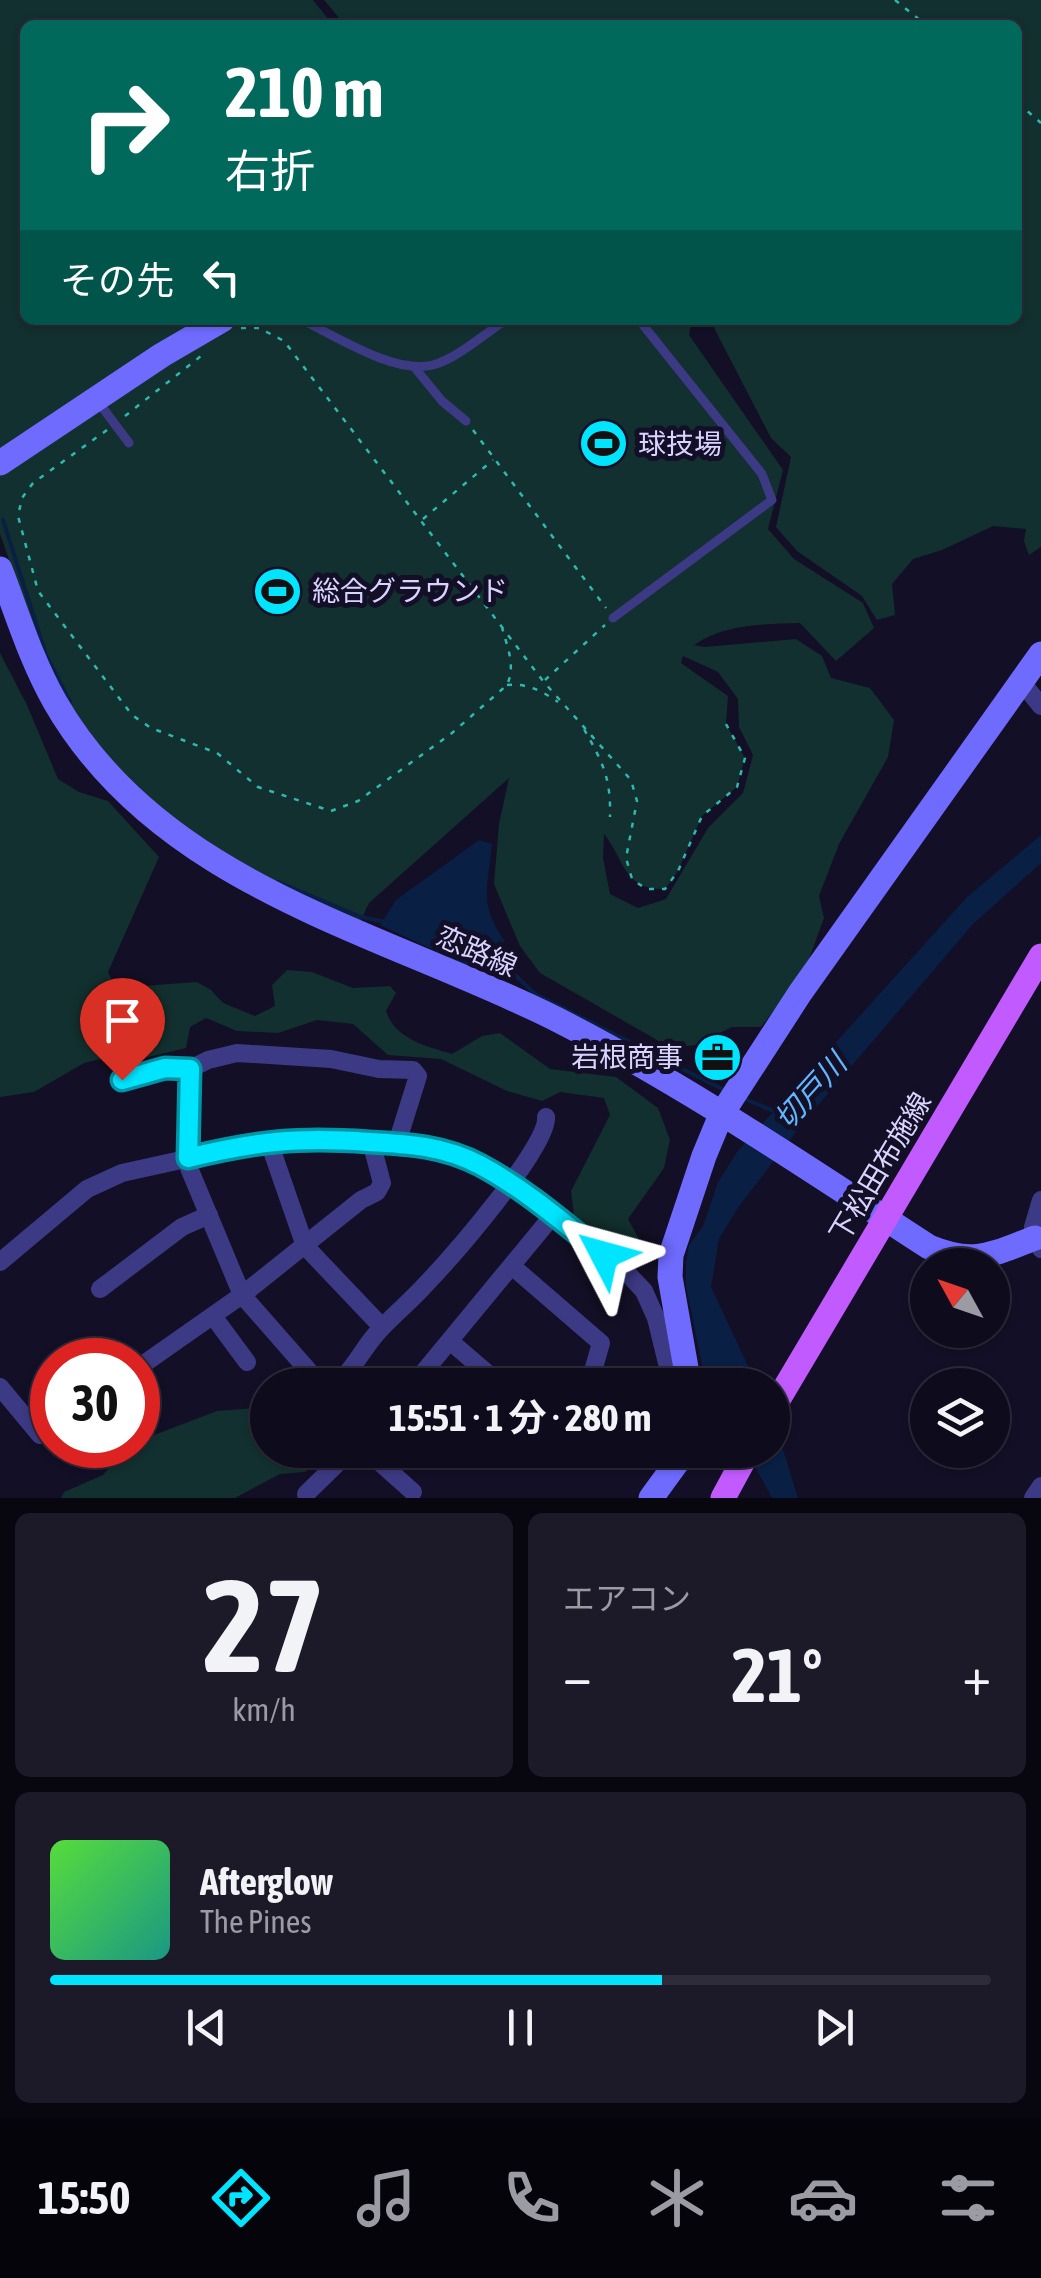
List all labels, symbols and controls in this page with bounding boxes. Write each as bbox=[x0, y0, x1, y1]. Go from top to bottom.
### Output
text: 210 m bbox=[225, 52, 384, 132]
icon: right bbox=[60, 60, 190, 190]
text: 右折 bbox=[225, 145, 315, 197]
icon: left bbox=[194, 250, 249, 305]
text: その先 bbox=[60, 259, 174, 302]
sports icon: 球技場 bbox=[577, 418, 629, 470]
place label: 球技場 bbox=[638, 428, 722, 460]
sports icon: 総合グラウンド bbox=[251, 565, 303, 617]
place label: 総合グラウンド bbox=[312, 575, 508, 607]
street label: 恋路線 bbox=[432, 919, 522, 983]
pin bbox=[80, 978, 165, 1081]
icon: arrive bbox=[95, 993, 150, 1048]
office icon: 岩根商事 bbox=[692, 1031, 744, 1083]
place label: 岩根商事 bbox=[571, 1041, 683, 1073]
water label: 切戸川 bbox=[767, 1044, 855, 1136]
street label: 下松田布施線 bbox=[823, 1087, 937, 1247]
position arrow bbox=[552, 1203, 656, 1307]
north arrow bbox=[910, 1248, 1010, 1348]
map controls bbox=[910, 1248, 1010, 1468]
speed limit sign: 30 bbox=[30, 1338, 160, 1468]
button: layers bbox=[910, 1368, 1010, 1468]
text: 15:51 · 1 分 · 280 m bbox=[389, 1396, 651, 1439]
text: 27 bbox=[203, 1551, 325, 1700]
text: エアコン bbox=[563, 1580, 691, 1617]
text: 21° bbox=[731, 1632, 823, 1718]
text: − bbox=[563, 1644, 592, 1707]
text: + bbox=[962, 1644, 991, 1707]
text: km/h bbox=[232, 1691, 296, 1728]
text: Afterglow bbox=[200, 1860, 333, 1903]
text: The Pines bbox=[200, 1903, 312, 1940]
icon: previous bbox=[179, 2000, 234, 2055]
icon: pause bbox=[493, 2000, 548, 2055]
icon: next bbox=[807, 2000, 862, 2055]
icon: directions bbox=[206, 2163, 276, 2233]
icon: music bbox=[351, 2163, 421, 2233]
icon: phone bbox=[497, 2163, 567, 2233]
icon: climate bbox=[642, 2163, 712, 2233]
icon: car bbox=[788, 2163, 858, 2233]
icon: filters bbox=[933, 2163, 1003, 2233]
text: 15:50 bbox=[38, 2172, 130, 2224]

